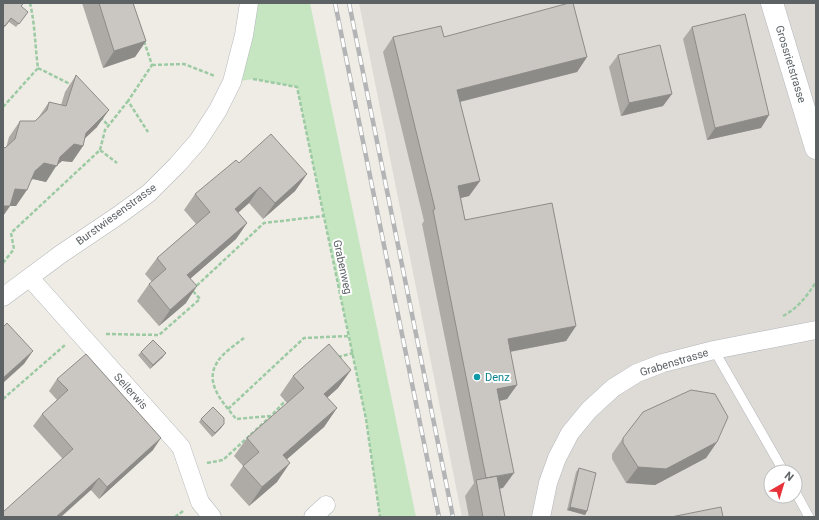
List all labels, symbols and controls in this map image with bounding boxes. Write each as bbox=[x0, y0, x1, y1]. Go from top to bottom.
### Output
street label: Grossrietstrasse bbox=[773, 24, 809, 105]
street label: Burstwiesenstrasse bbox=[74, 181, 159, 248]
street label: Grabenweg bbox=[330, 239, 355, 296]
street label: Grabenstrasse bbox=[638, 346, 710, 379]
street label: Seilerwis bbox=[111, 371, 150, 412]
place label: Denz bbox=[485, 371, 510, 384]
marker: Denz bbox=[472, 372, 482, 382]
north arrow bbox=[763, 464, 803, 504]
text: N bbox=[782, 469, 796, 484]

